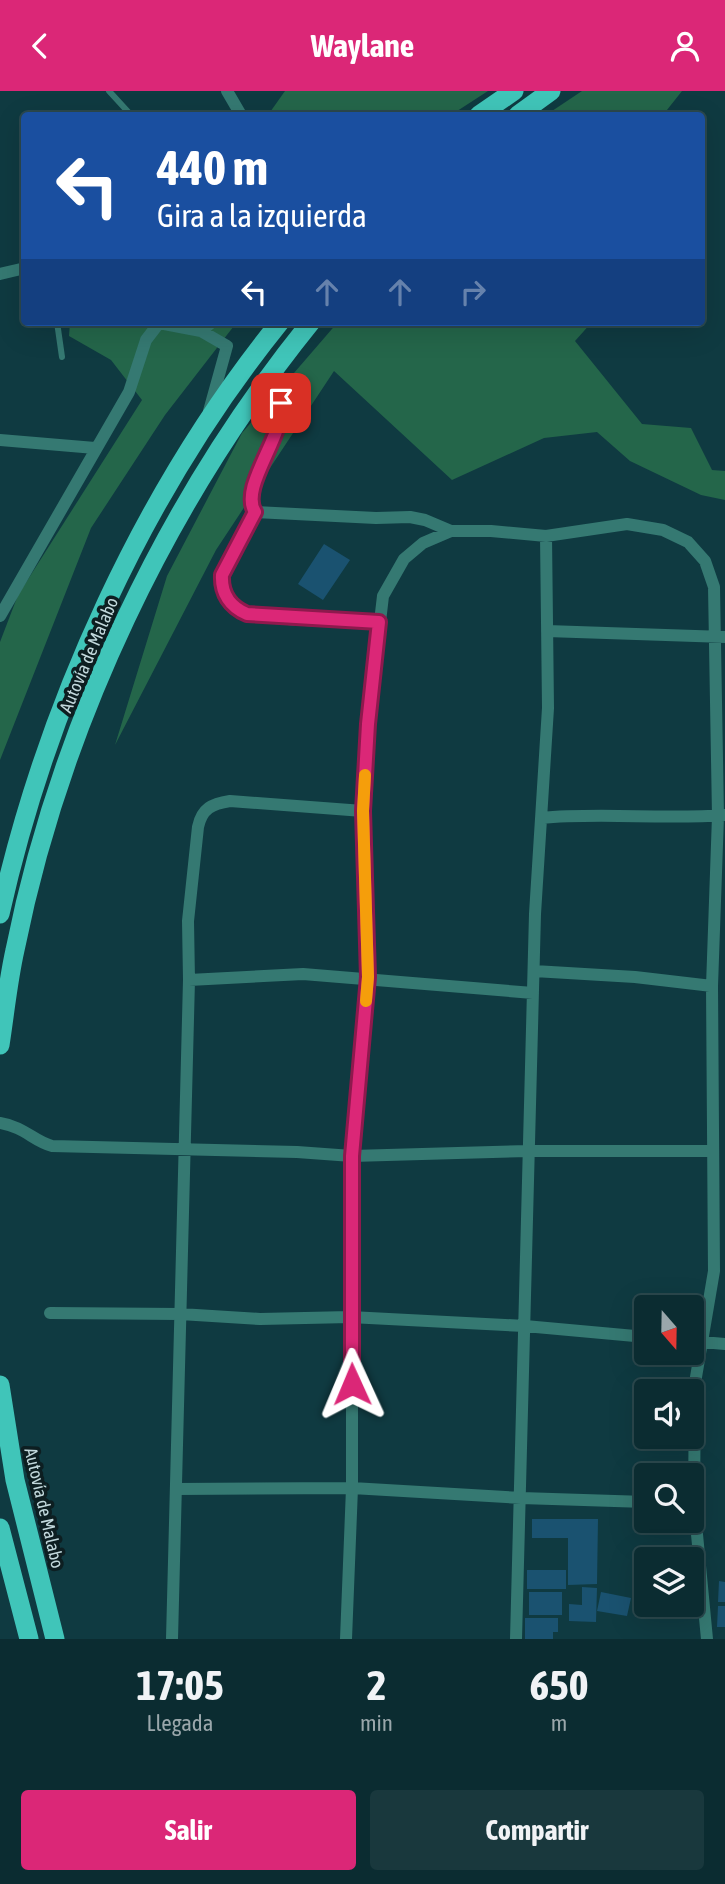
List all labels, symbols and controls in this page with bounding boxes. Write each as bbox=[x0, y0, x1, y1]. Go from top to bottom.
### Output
icon: back bbox=[21, 27, 59, 65]
text: Waylane bbox=[311, 27, 414, 64]
icon: person bbox=[666, 27, 704, 65]
text: 440 m bbox=[157, 139, 268, 195]
icon: left bbox=[42, 140, 133, 231]
text: Gira a la izquierda bbox=[157, 197, 367, 234]
icon: left bbox=[235, 273, 273, 311]
icon: ahead bbox=[308, 273, 346, 311]
icon: ahead bbox=[381, 273, 419, 311]
icon: right bbox=[454, 273, 492, 311]
pin bbox=[251, 373, 311, 433]
icon: arrive bbox=[262, 384, 300, 422]
street label: Autovía de Malabo bbox=[55, 594, 122, 715]
north arrow bbox=[634, 1295, 704, 1365]
map controls bbox=[634, 1295, 704, 1617]
position arrow bbox=[315, 1347, 389, 1421]
button: sound bbox=[634, 1379, 704, 1449]
street label: Autovía de Malabo bbox=[20, 1446, 69, 1570]
button: search bbox=[634, 1463, 704, 1533]
button: layers bbox=[634, 1547, 704, 1617]
text: 17:05 bbox=[136, 1661, 224, 1709]
text: 2 bbox=[367, 1661, 386, 1709]
text: 650 bbox=[529, 1661, 589, 1709]
text: Llegada bbox=[147, 1710, 213, 1736]
text: min bbox=[360, 1710, 393, 1736]
text: m bbox=[551, 1710, 567, 1736]
button: Salir bbox=[21, 1790, 356, 1870]
button: Compartir bbox=[370, 1790, 704, 1870]

